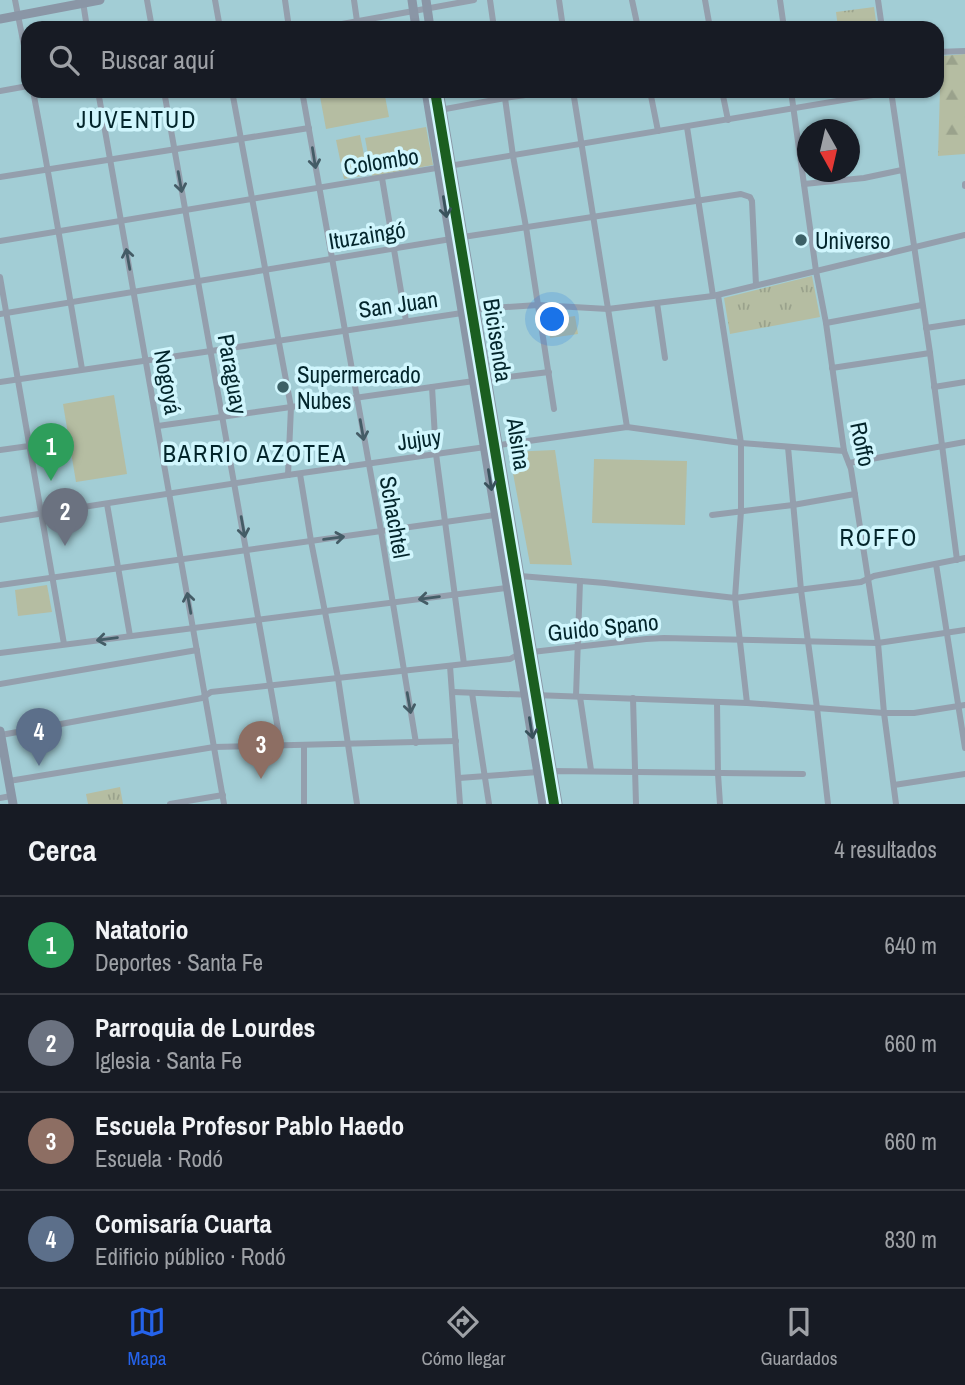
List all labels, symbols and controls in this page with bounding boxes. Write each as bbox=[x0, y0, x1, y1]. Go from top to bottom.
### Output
search box bbox=[21, 21, 944, 98]
icon: search bbox=[45, 41, 83, 79]
text: Buscar aquí bbox=[101, 42, 215, 77]
district label: JUVENTUD bbox=[77, 103, 197, 135]
north arrow bbox=[797, 119, 860, 182]
street label: Colombo bbox=[341, 140, 421, 182]
one-way arrow bbox=[308, 146, 321, 169]
one-way arrow bbox=[174, 170, 187, 193]
one-way arrow bbox=[439, 195, 452, 218]
street label: Ituzaingó bbox=[326, 214, 408, 256]
place label: Universo bbox=[815, 225, 890, 256]
marker: Universo bbox=[793, 232, 809, 248]
one-way arrow bbox=[121, 248, 134, 271]
street label: San Juan bbox=[356, 283, 440, 325]
street label: Bicisenda bbox=[476, 296, 520, 384]
your location bbox=[535, 302, 569, 336]
street label: Paraguay bbox=[211, 332, 255, 417]
street label: Nogoyá bbox=[147, 347, 189, 417]
place label: Supermercado Nubes bbox=[297, 359, 421, 416]
marker: Supermercado Nubes bbox=[275, 379, 291, 395]
street label: Alsina bbox=[499, 415, 538, 473]
one-way arrow bbox=[356, 418, 369, 441]
street label: Roffo bbox=[843, 419, 883, 469]
street label: Jujuy bbox=[395, 421, 444, 457]
pin: 1 bbox=[28, 423, 74, 481]
district label: BARRIO AZOTEA bbox=[163, 437, 347, 469]
one-way arrow bbox=[484, 468, 497, 490]
street label: Schachtel bbox=[373, 474, 417, 560]
pin: 2 bbox=[42, 488, 88, 546]
one-way arrow bbox=[236, 515, 250, 538]
district label: ROFFO bbox=[840, 521, 918, 553]
one-way arrow bbox=[323, 531, 345, 544]
one-way arrow bbox=[419, 591, 441, 604]
one-way arrow bbox=[182, 592, 195, 615]
street label: Guido Spano bbox=[546, 606, 660, 648]
one-way arrow bbox=[96, 633, 118, 646]
one-way arrow bbox=[403, 691, 416, 714]
pin: 4 bbox=[16, 708, 62, 766]
one-way arrow bbox=[525, 716, 538, 739]
pin: 3 bbox=[238, 721, 284, 779]
text: Cerca bbox=[28, 830, 96, 870]
text: 4 resultados bbox=[834, 834, 937, 865]
text: Natatorio bbox=[95, 912, 189, 947]
text: 1 bbox=[46, 930, 56, 961]
text: 640 m bbox=[885, 930, 937, 961]
text: Deportes · Santa Fe bbox=[95, 947, 263, 978]
text: Parroquia de Lourdes bbox=[95, 1010, 315, 1045]
text: 2 bbox=[46, 1028, 56, 1059]
text: 660 m bbox=[885, 1028, 937, 1059]
text: Iglesia · Santa Fe bbox=[95, 1045, 242, 1076]
text: Escuela Profesor Pablo Haedo bbox=[95, 1108, 404, 1143]
text: 3 bbox=[46, 1126, 56, 1157]
text: 660 m bbox=[885, 1126, 937, 1157]
text: Escuela · Rodó bbox=[95, 1143, 223, 1174]
text: Comisaría Cuarta bbox=[95, 1206, 272, 1241]
text: 4 bbox=[46, 1224, 56, 1255]
text: 830 m bbox=[885, 1224, 937, 1255]
text: Edificio público · Rodó bbox=[95, 1241, 286, 1272]
tab: Mapa bbox=[127, 1303, 166, 1371]
tab: Cómo llegar bbox=[421, 1303, 505, 1371]
tab: Guardados bbox=[760, 1303, 837, 1371]

